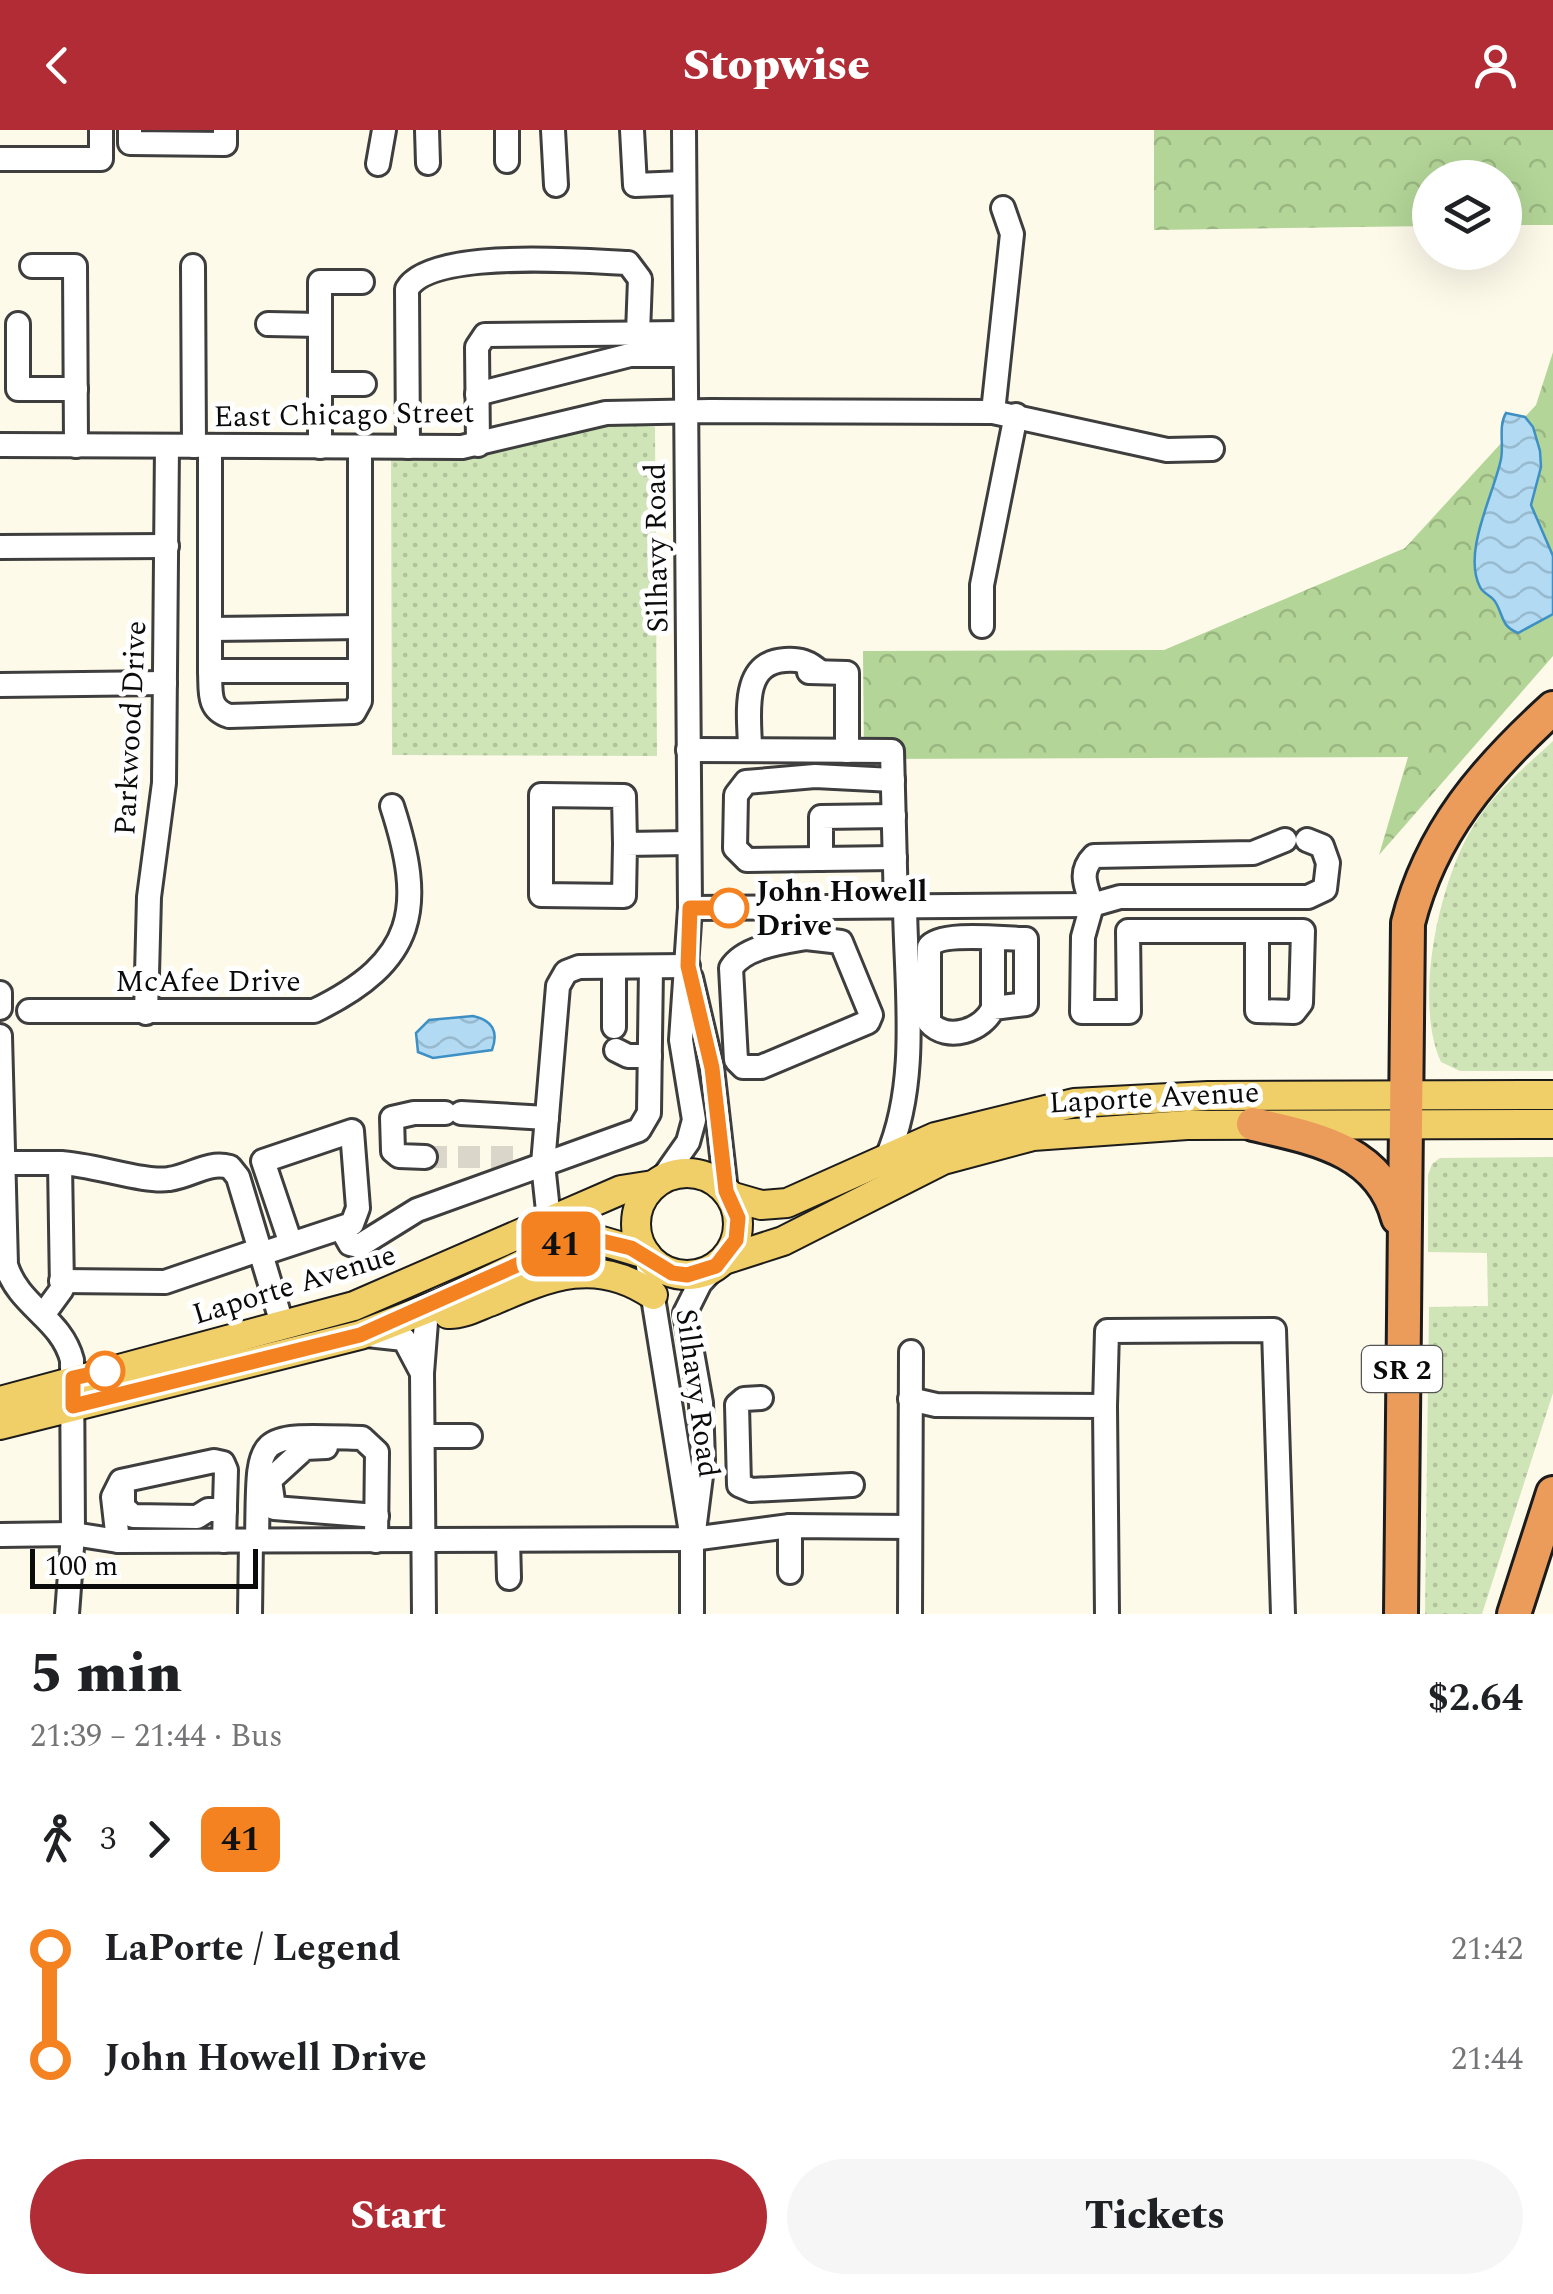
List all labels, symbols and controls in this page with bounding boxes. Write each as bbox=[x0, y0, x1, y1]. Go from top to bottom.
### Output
text: Stopwise bbox=[683, 31, 870, 100]
icon: back bbox=[30, 38, 85, 93]
icon: person bbox=[1468, 38, 1523, 93]
map controls bbox=[1412, 160, 1522, 270]
button: layers bbox=[1412, 160, 1522, 270]
street label: East Chicago Street bbox=[213, 390, 475, 440]
street label: Silhavy Road bbox=[633, 463, 681, 633]
street label: Parkwood Drive bbox=[102, 620, 160, 837]
place label: John Howell Drive bbox=[756, 869, 927, 949]
marker: John Howell Drive bbox=[710, 889, 748, 927]
street label: McAfee Drive bbox=[115, 959, 301, 1005]
street label: Laporte Avenue bbox=[1048, 1070, 1260, 1126]
line badge: 41 bbox=[516, 1212, 606, 1276]
text: 41 bbox=[541, 1218, 581, 1271]
street label: Laporte Avenue bbox=[187, 1232, 402, 1338]
street label: Silhavy Road bbox=[662, 1306, 732, 1481]
road number: SR 2 bbox=[1362, 1346, 1442, 1392]
unlabelled marker bbox=[86, 1352, 124, 1390]
scale bar bbox=[30, 1544, 258, 1588]
text: 100 m bbox=[45, 1545, 118, 1588]
text: 5 min bbox=[30, 1633, 182, 1716]
text: $2.64 bbox=[1428, 1670, 1523, 1728]
text: 21:39 – 21:44 · Bus bbox=[30, 1712, 283, 1761]
icon: walk bbox=[30, 1812, 85, 1867]
icon: forward bbox=[131, 1812, 186, 1867]
text: 41 bbox=[221, 1813, 260, 1866]
text: 3 bbox=[100, 1815, 116, 1864]
text: LaPorte / Legend bbox=[104, 1920, 401, 1978]
text: 21:42 bbox=[1451, 1925, 1523, 1974]
text: John Howell Drive bbox=[104, 2030, 427, 2088]
text: 21:44 bbox=[1451, 2035, 1523, 2084]
button: Start bbox=[30, 2159, 767, 2274]
button: Tickets bbox=[787, 2159, 1523, 2274]

